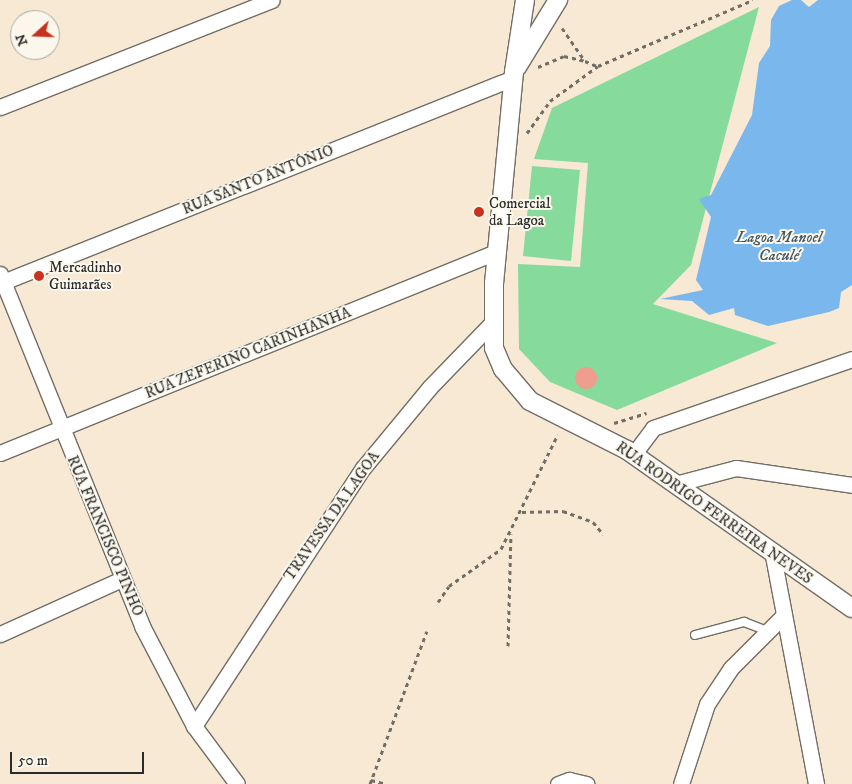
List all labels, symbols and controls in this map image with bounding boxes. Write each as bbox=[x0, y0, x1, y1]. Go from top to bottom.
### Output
north arrow bbox=[10, 10, 60, 60]
text: N bbox=[11, 31, 32, 48]
street label: RUA SANTO ANTÔNIO bbox=[180, 141, 336, 219]
place label: Comercial da Lagoa bbox=[489, 194, 550, 229]
marker: Comercial da Lagoa bbox=[473, 206, 485, 218]
water label: Lagoa Manoel Caculé bbox=[736, 227, 822, 265]
place label: Mercadinho Guimarães bbox=[49, 258, 121, 293]
marker: Mercadinho Guimarães bbox=[33, 270, 45, 282]
street label: RUA ZEFERINO CARINHANHA bbox=[142, 303, 354, 403]
street label: RUA RODRIGO FERREIRA NEVES bbox=[612, 438, 816, 588]
street label: TRAVESSA DA LAGOA bbox=[281, 448, 383, 584]
street label: RUA FRANCISCO PINHO bbox=[63, 453, 147, 619]
scale bar bbox=[12, 742, 146, 774]
text: 50 m bbox=[18, 751, 48, 770]

